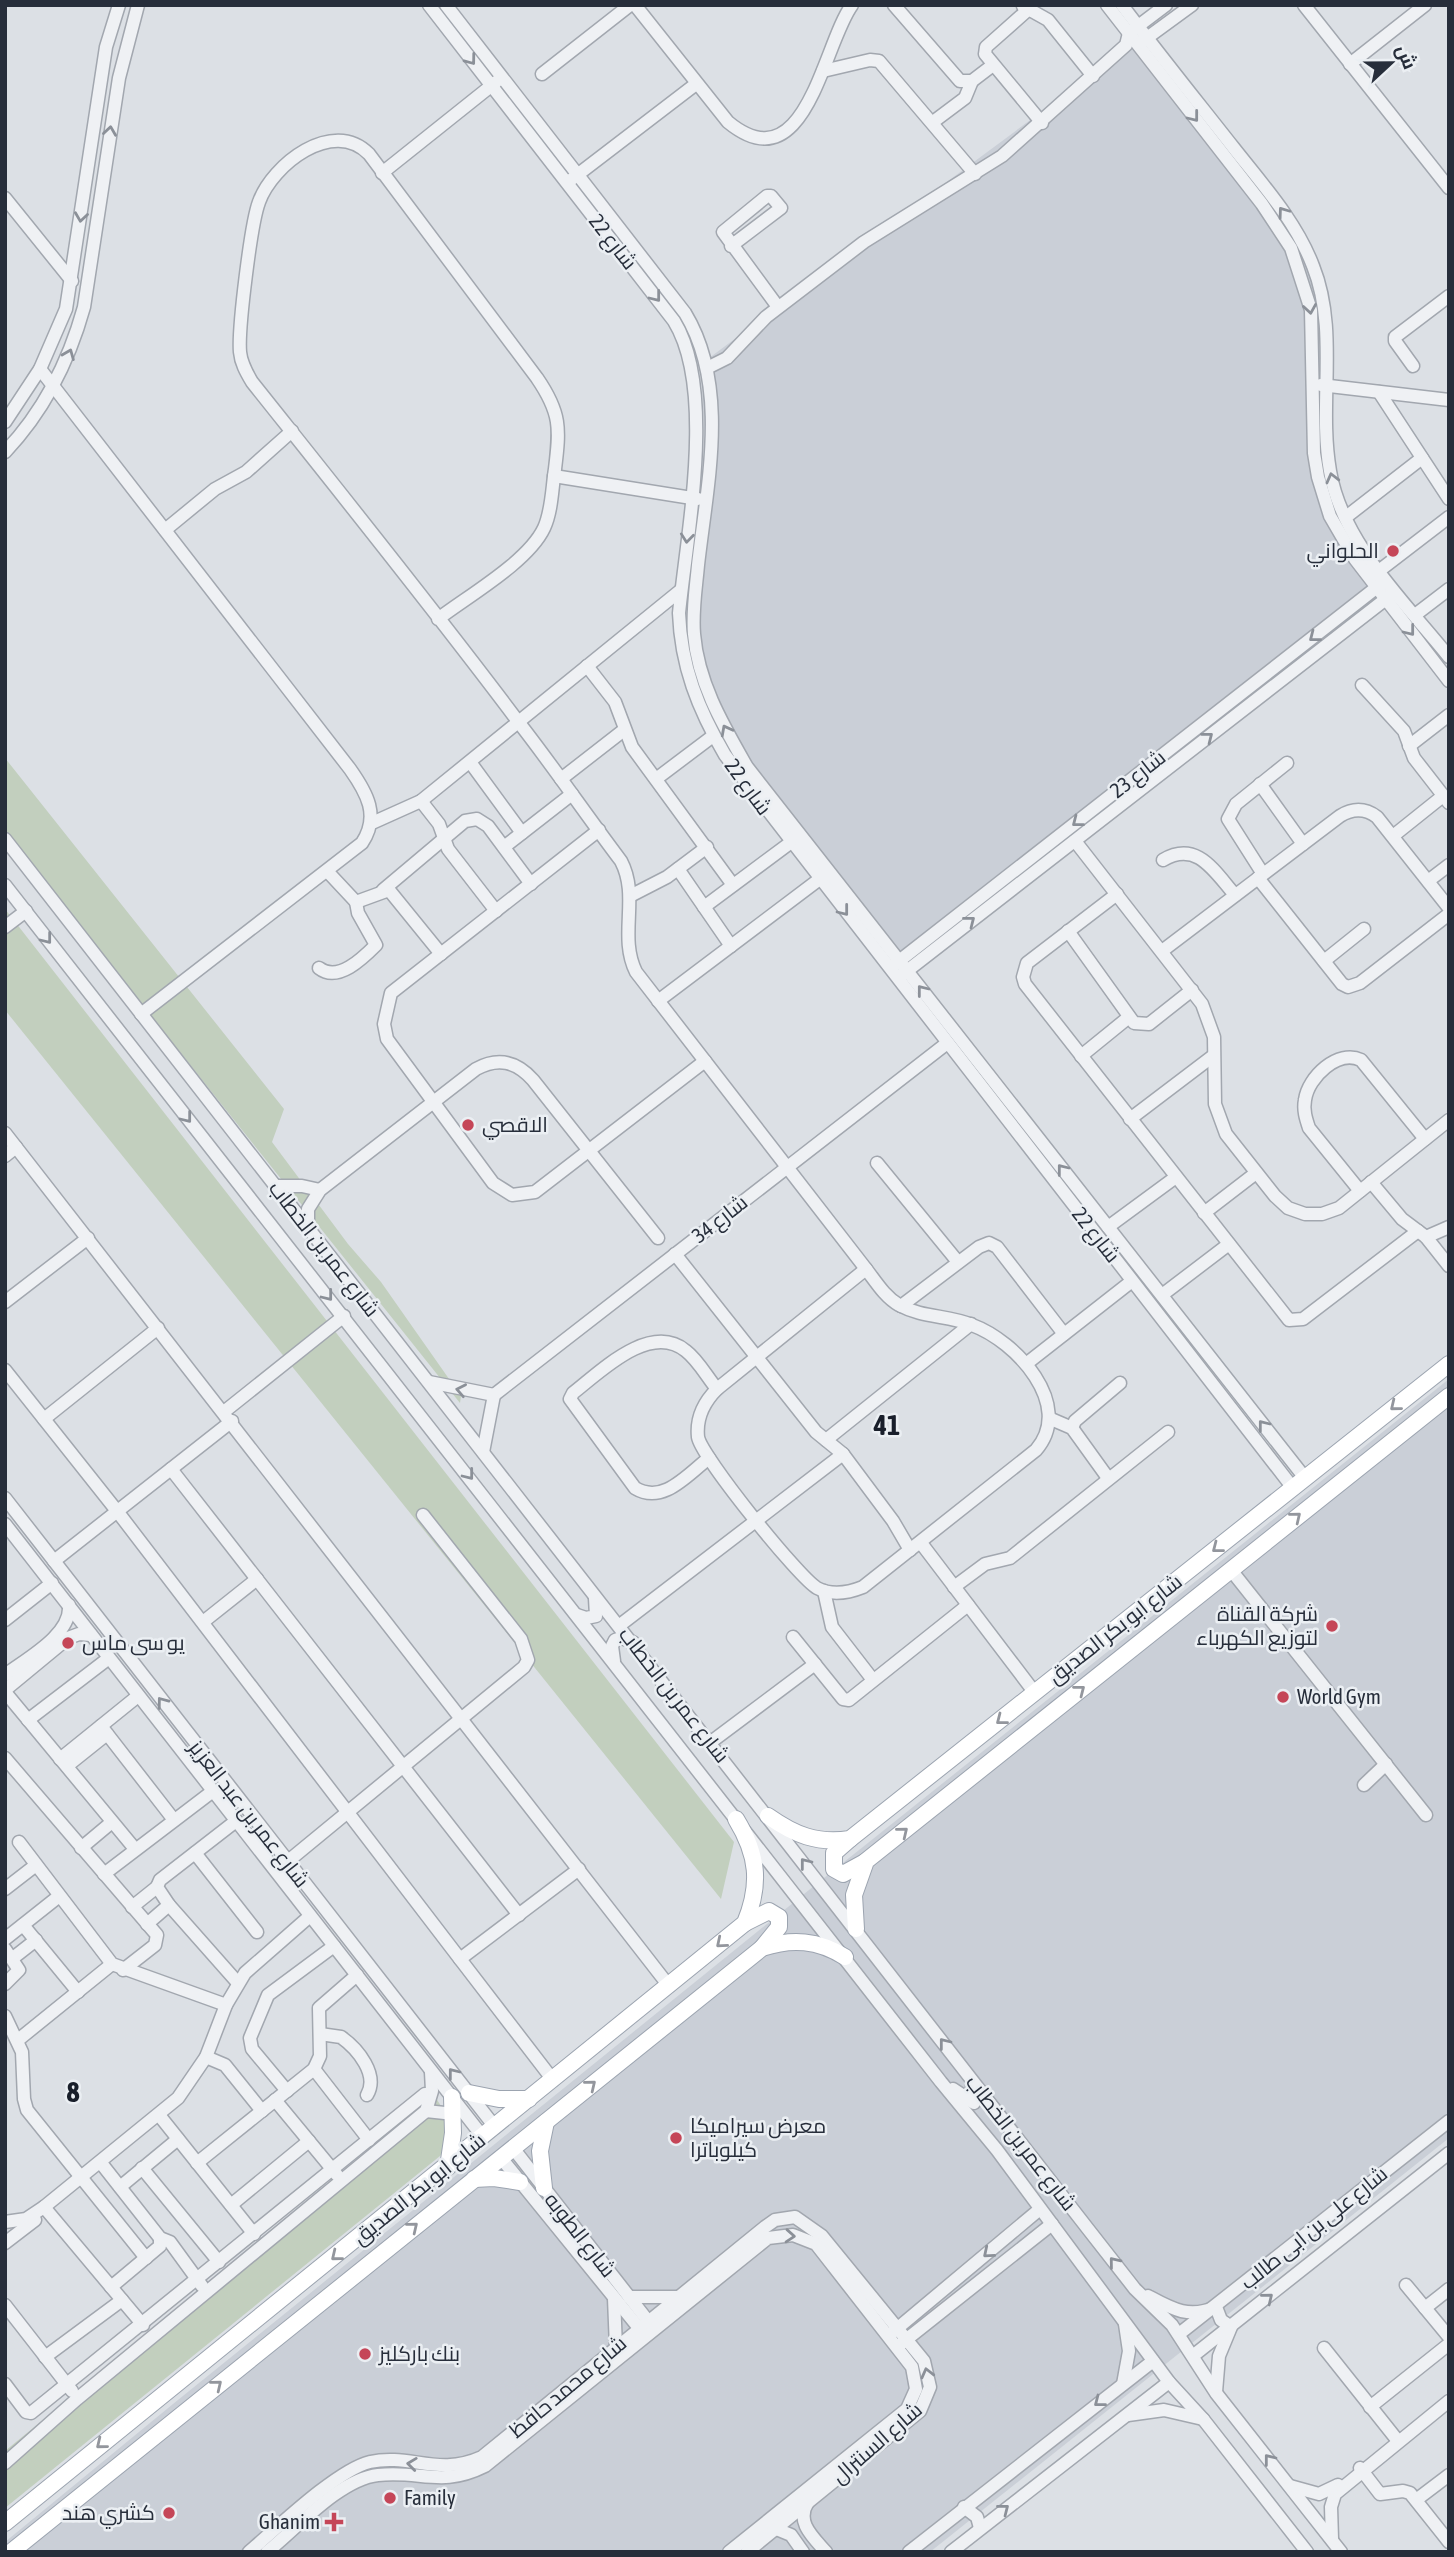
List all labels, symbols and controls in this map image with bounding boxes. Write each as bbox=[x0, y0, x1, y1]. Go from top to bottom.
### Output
north arrow bbox=[1356, 28, 1426, 98]
text: ش bbox=[1391, 41, 1422, 72]
one-way arrow bbox=[462, 52, 475, 64]
one-way arrow bbox=[1186, 109, 1199, 122]
one-way arrow bbox=[102, 125, 117, 137]
one-way arrow bbox=[1279, 207, 1291, 220]
street label: شارع 22 bbox=[582, 209, 643, 276]
one-way arrow bbox=[73, 211, 88, 223]
one-way arrow bbox=[647, 289, 660, 302]
one-way arrow bbox=[1302, 303, 1317, 315]
one-way arrow bbox=[60, 349, 74, 361]
one-way arrow bbox=[1326, 472, 1340, 484]
one-way arrow bbox=[679, 532, 694, 544]
place label: الحلواني bbox=[1307, 538, 1379, 567]
marker: الحلواني bbox=[1385, 543, 1401, 559]
one-way arrow bbox=[1402, 624, 1415, 636]
one-way arrow bbox=[1309, 628, 1322, 641]
one-way arrow bbox=[721, 725, 734, 737]
one-way arrow bbox=[1200, 733, 1212, 746]
street label: شارع 23 bbox=[1105, 744, 1172, 805]
street label: شارع 22 bbox=[718, 754, 777, 821]
one-way arrow bbox=[1072, 813, 1084, 826]
one-way arrow bbox=[836, 903, 848, 916]
one-way arrow bbox=[962, 917, 974, 930]
one-way arrow bbox=[39, 931, 52, 943]
one-way arrow bbox=[917, 985, 930, 997]
one-way arrow bbox=[179, 1110, 192, 1122]
place label: الاقصي bbox=[482, 1112, 548, 1140]
marker: الاقصي bbox=[460, 1117, 476, 1133]
one-way arrow bbox=[1058, 1164, 1071, 1176]
street label: شارع عمر بن الخطاب bbox=[262, 1176, 385, 1323]
street label: شارع 34 bbox=[687, 1189, 754, 1250]
street label: شارع 22 bbox=[1065, 1202, 1126, 1269]
one-way arrow bbox=[320, 1289, 333, 1301]
one-way arrow bbox=[455, 1383, 467, 1398]
one-way arrow bbox=[1391, 1398, 1403, 1411]
district label: 41 bbox=[873, 1409, 900, 1441]
one-way arrow bbox=[1259, 1420, 1271, 1433]
one-way arrow bbox=[460, 1468, 473, 1480]
one-way arrow bbox=[1287, 1513, 1300, 1525]
one-way arrow bbox=[1213, 1540, 1226, 1552]
street label: شارع ابو بكر الصديق bbox=[1043, 1568, 1188, 1690]
place label: شركة القناة لتوزيع الكهرباء bbox=[1196, 1601, 1318, 1652]
marker: شركة القناة لتوزيع الكهرباء bbox=[1324, 1618, 1340, 1634]
street label: شارع عمر بن الخطاب bbox=[612, 1622, 735, 1769]
place label: يو سى ماس bbox=[82, 1630, 185, 1656]
marker: يو سى ماس bbox=[60, 1635, 76, 1651]
place label: World Gym bbox=[1297, 1684, 1381, 1708]
one-way arrow bbox=[1072, 1685, 1085, 1698]
marker: World Gym bbox=[1275, 1689, 1291, 1705]
one-way arrow bbox=[157, 1697, 170, 1709]
one-way arrow bbox=[996, 1712, 1009, 1724]
street label: شارع عمر بن عبد العزيز bbox=[182, 1734, 315, 1893]
one-way arrow bbox=[895, 1828, 907, 1841]
one-way arrow bbox=[801, 1859, 814, 1871]
one-way arrow bbox=[717, 1935, 730, 1947]
one-way arrow bbox=[940, 2039, 953, 2051]
one-way arrow bbox=[449, 2069, 462, 2081]
street label: شارع عمر بن الخطاب bbox=[959, 2070, 1082, 2217]
district label: 8 bbox=[66, 2076, 80, 2108]
one-way arrow bbox=[583, 2081, 595, 2094]
place label: معرض سيراميكا كيلوباترا bbox=[690, 2113, 826, 2162]
street label: شارع ابو بكر الصديق bbox=[347, 2127, 491, 2251]
marker: معرض سيراميكا كيلوباترا bbox=[668, 2130, 684, 2146]
street label: شارع على بن ابى طالب bbox=[1235, 2161, 1393, 2296]
street label: شارع الطوبه bbox=[538, 2187, 621, 2283]
one-way arrow bbox=[404, 2223, 417, 2235]
one-way arrow bbox=[785, 2228, 796, 2243]
one-way arrow bbox=[983, 2244, 995, 2257]
one-way arrow bbox=[331, 2248, 344, 2260]
one-way arrow bbox=[1109, 2257, 1122, 2270]
one-way arrow bbox=[1259, 2294, 1272, 2306]
street label: شارع محمد حافظ bbox=[504, 2330, 633, 2444]
place label: بنك باركليز bbox=[378, 2341, 460, 2366]
marker: بنك باركليز bbox=[357, 2346, 373, 2362]
one-way arrow bbox=[921, 2367, 935, 2379]
one-way arrow bbox=[209, 2381, 221, 2394]
one-way arrow bbox=[1094, 2394, 1106, 2407]
street label: شارع السنترال bbox=[826, 2397, 928, 2490]
one-way arrow bbox=[96, 2436, 108, 2449]
one-way arrow bbox=[1264, 2455, 1277, 2467]
one-way arrow bbox=[407, 2456, 418, 2471]
place label: Family bbox=[404, 2485, 456, 2509]
marker: Family bbox=[382, 2490, 398, 2506]
place label: كشري هند bbox=[62, 2500, 155, 2529]
marker: كشري هند bbox=[161, 2505, 177, 2521]
one-way arrow bbox=[997, 2505, 1009, 2518]
place label: Ghanim bbox=[259, 2509, 320, 2533]
marker: Ghanim bbox=[326, 2514, 342, 2530]

